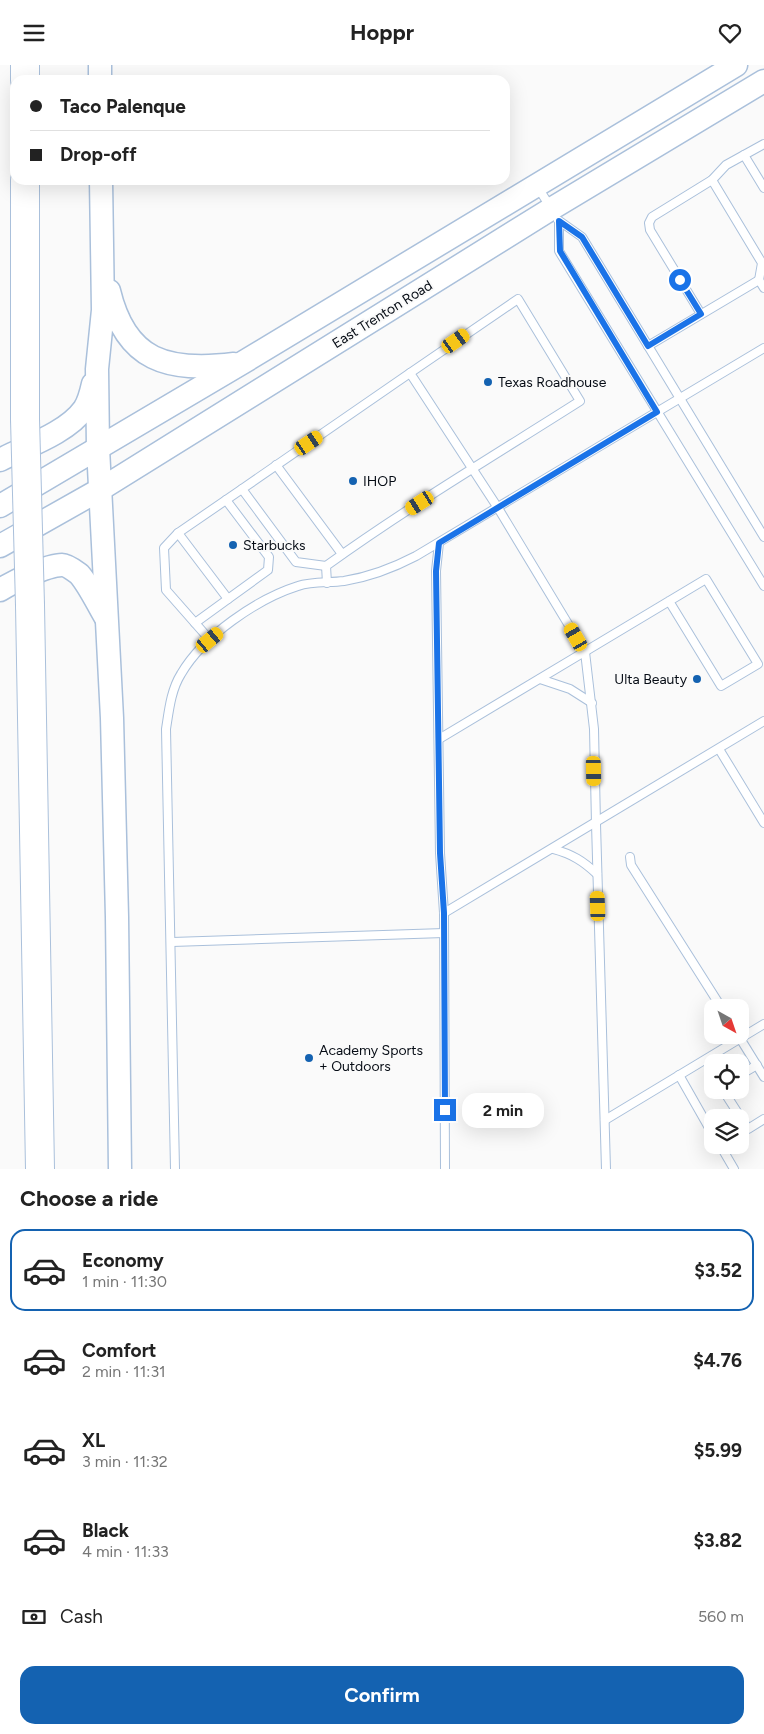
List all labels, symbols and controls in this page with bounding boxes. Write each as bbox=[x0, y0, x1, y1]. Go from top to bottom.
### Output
icon: menu bbox=[20, 19, 48, 47]
text: Hoppr bbox=[350, 19, 414, 46]
icon: heart bbox=[716, 19, 744, 47]
text: Taco Palenque bbox=[60, 95, 186, 118]
text: Drop-off bbox=[60, 143, 137, 166]
route start bbox=[669, 269, 691, 291]
street label: East Trenton Road bbox=[329, 277, 435, 352]
car bbox=[439, 326, 472, 356]
place label: Texas Roadhouse bbox=[498, 374, 607, 391]
marker: Texas Roadhouse bbox=[482, 376, 494, 388]
car bbox=[292, 428, 325, 458]
place label: IHOP bbox=[363, 473, 396, 490]
marker: IHOP bbox=[347, 475, 359, 487]
car bbox=[403, 489, 436, 517]
place label: Starbucks bbox=[243, 537, 306, 554]
marker: Starbucks bbox=[227, 539, 239, 551]
car bbox=[562, 620, 589, 654]
car bbox=[193, 625, 226, 655]
place label: Ulta Beauty bbox=[614, 671, 688, 688]
marker: Ulta Beauty bbox=[691, 673, 703, 685]
car bbox=[586, 756, 601, 786]
car bbox=[589, 891, 606, 921]
north arrow bbox=[704, 999, 749, 1044]
map controls bbox=[704, 999, 749, 1154]
place label: Academy Sports + Outdoors bbox=[319, 1042, 423, 1075]
marker: Academy Sports + Outdoors bbox=[303, 1052, 315, 1064]
button: locate bbox=[704, 1054, 749, 1099]
callout: 2 min bbox=[462, 1093, 545, 1127]
route end bbox=[434, 1099, 456, 1121]
text: 2 min bbox=[483, 1101, 523, 1120]
button: layers bbox=[704, 1109, 749, 1154]
text: Choose a ride bbox=[20, 1185, 158, 1212]
icon: car bbox=[22, 1248, 67, 1293]
text: Economy bbox=[82, 1249, 164, 1272]
text: $3.52 bbox=[694, 1259, 742, 1282]
text: 1 min · 11:30 bbox=[82, 1272, 167, 1291]
icon: car bbox=[22, 1338, 67, 1383]
text: Comfort bbox=[82, 1339, 157, 1362]
text: $4.76 bbox=[693, 1349, 742, 1372]
text: 2 min · 11:31 bbox=[82, 1362, 166, 1381]
icon: car bbox=[22, 1428, 67, 1473]
text: XL bbox=[82, 1429, 105, 1452]
text: $5.99 bbox=[694, 1439, 742, 1462]
text: 3 min · 11:32 bbox=[82, 1452, 168, 1471]
icon: car bbox=[22, 1518, 67, 1563]
text: Black bbox=[82, 1519, 129, 1542]
text: $3.82 bbox=[694, 1529, 742, 1552]
text: 4 min · 11:33 bbox=[82, 1542, 169, 1561]
icon: cash bbox=[20, 1603, 48, 1631]
text: Cash bbox=[60, 1605, 103, 1628]
text: 560 m bbox=[698, 1607, 744, 1626]
button: Confirm bbox=[20, 1666, 744, 1724]

